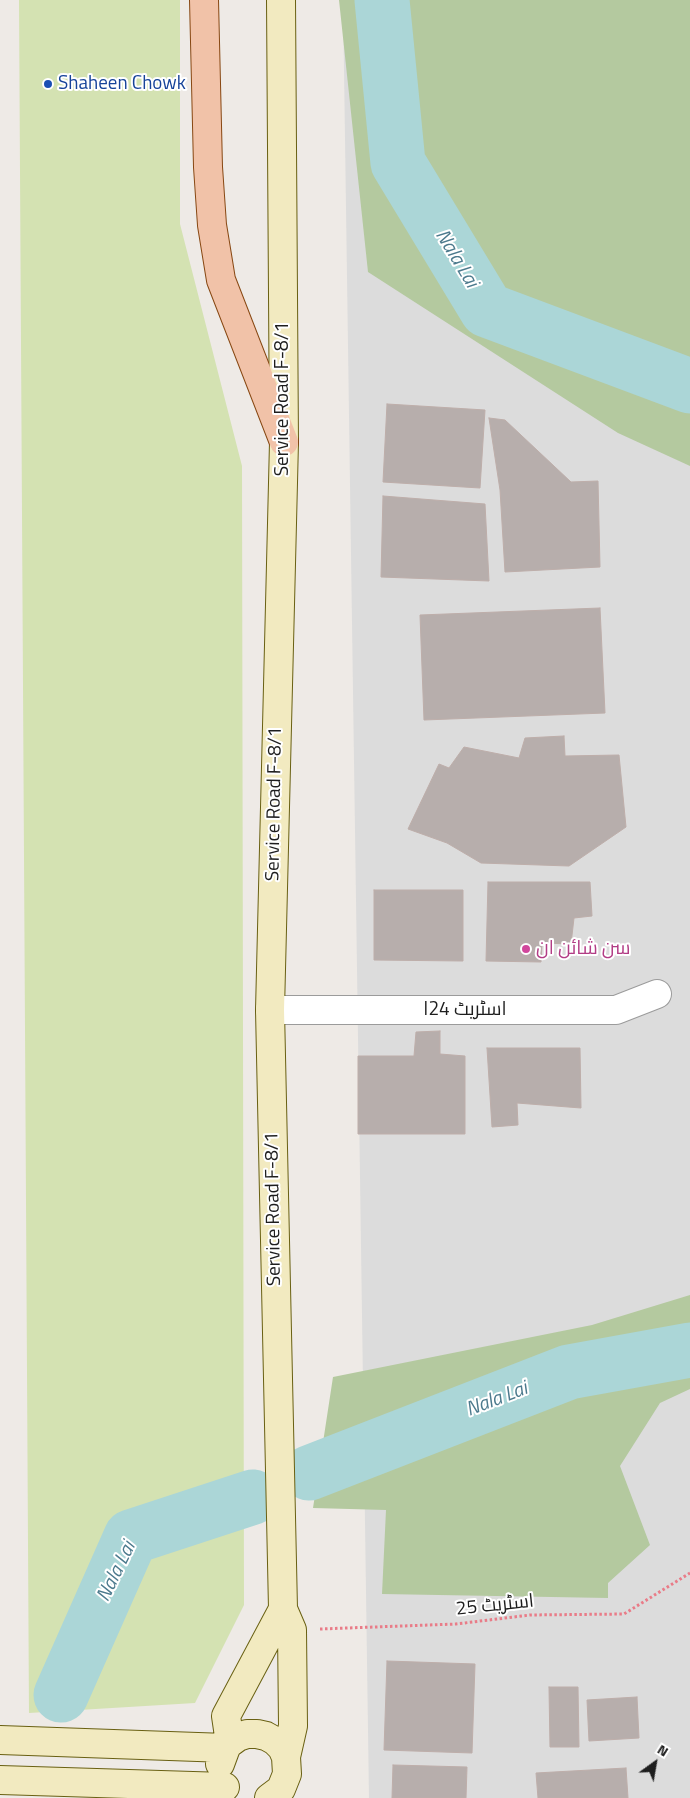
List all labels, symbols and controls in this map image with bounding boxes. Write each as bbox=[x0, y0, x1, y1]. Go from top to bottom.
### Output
place label: Shaheen Chowk bbox=[58, 73, 186, 95]
marker: Shaheen Chowk bbox=[42, 78, 54, 90]
water label: Nala Lai bbox=[429, 225, 483, 293]
street label: Service Road F-8/1 bbox=[272, 322, 294, 476]
street label: Service Road F-8/1 bbox=[262, 727, 288, 881]
place label: سن شائن ان bbox=[536, 938, 630, 960]
marker: سن شائن ان bbox=[520, 943, 532, 955]
street label: اسٹریٹ 24ا bbox=[423, 999, 507, 1021]
street label: Service Road F-8/1 bbox=[261, 1132, 287, 1286]
water label: Nala Lai bbox=[463, 1377, 531, 1423]
water label: Nala Lai bbox=[92, 1538, 142, 1606]
street label: اسٹریٹ 25 bbox=[455, 1591, 535, 1621]
north arrow bbox=[630, 1738, 680, 1788]
text: N bbox=[654, 1738, 673, 1761]

